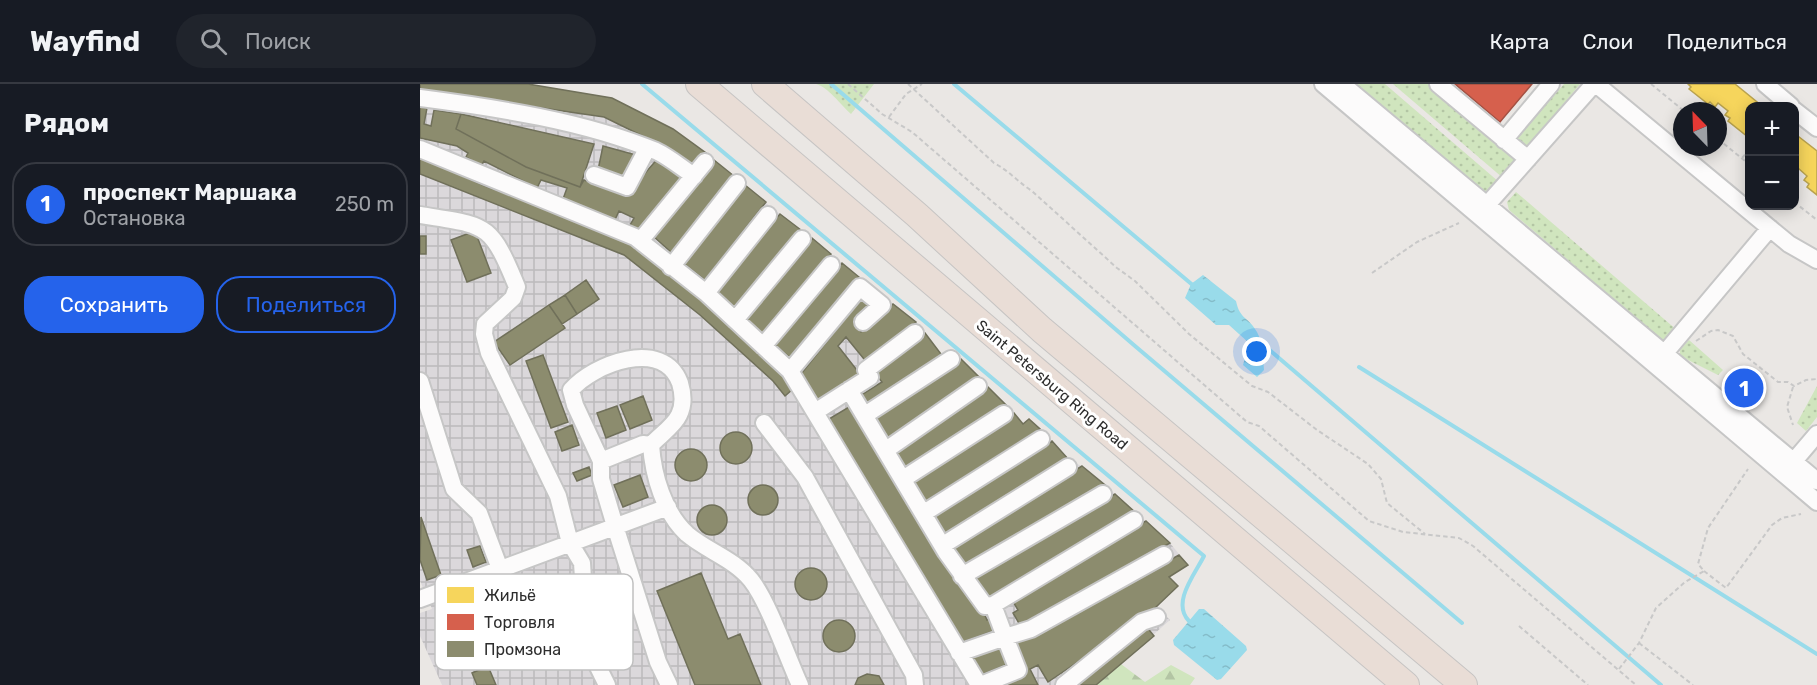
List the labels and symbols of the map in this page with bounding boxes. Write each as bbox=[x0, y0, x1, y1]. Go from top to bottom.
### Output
north arrow bbox=[1673, 102, 1727, 156]
street label: Saint Petersburg Ring Road bbox=[973, 316, 1131, 454]
your location bbox=[1242, 337, 1271, 366]
pin: 1 bbox=[1724, 366, 1764, 410]
legend bbox=[435, 574, 633, 670]
text: Жильё bbox=[484, 586, 536, 605]
text: Торговля bbox=[484, 613, 555, 632]
text: Промзона bbox=[484, 640, 561, 659]

